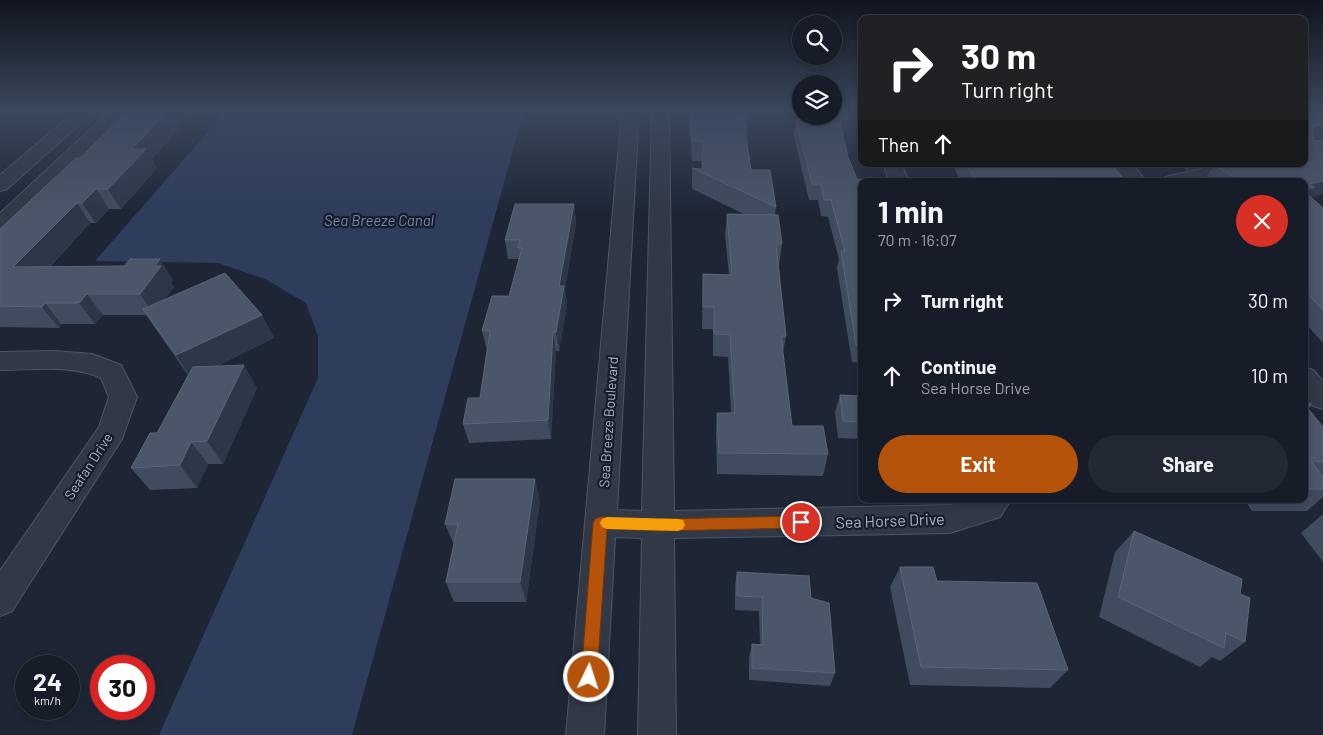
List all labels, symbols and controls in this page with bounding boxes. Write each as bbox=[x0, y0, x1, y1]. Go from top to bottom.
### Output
map controls bbox=[792, 15, 842, 125]
button: search bbox=[792, 15, 842, 65]
text: 30 m bbox=[961, 34, 1036, 76]
icon: right bbox=[878, 35, 943, 100]
button: layers bbox=[792, 75, 842, 125]
text: Turn right bbox=[961, 76, 1054, 102]
icon: ahead bbox=[929, 130, 957, 158]
text: Then bbox=[878, 133, 919, 156]
text: 1 min bbox=[878, 193, 944, 229]
button: close bbox=[1236, 195, 1288, 247]
water label: Sea Breeze Canal bbox=[324, 211, 435, 229]
text: 70 m · 16:07 bbox=[878, 230, 957, 249]
icon: right bbox=[878, 287, 906, 315]
text: Turn right bbox=[921, 289, 1003, 312]
text: 30 m bbox=[1248, 289, 1288, 312]
text: Continue bbox=[921, 355, 997, 378]
street label: Sea Breeze Boulevard bbox=[595, 356, 621, 488]
icon: ahead bbox=[878, 362, 906, 390]
text: 10 m bbox=[1251, 364, 1288, 387]
text: Sea Horse Drive bbox=[921, 378, 1030, 397]
street label: Seafan Drive bbox=[60, 429, 116, 503]
button: Exit bbox=[878, 435, 1078, 493]
button: Share bbox=[1088, 435, 1288, 493]
pin bbox=[780, 501, 822, 543]
icon: arrive bbox=[787, 508, 815, 536]
street label: Sea Horse Drive bbox=[835, 509, 945, 531]
position arrow bbox=[562, 650, 614, 702]
speed limit sign: 30 bbox=[90, 655, 155, 720]
text: 24 bbox=[33, 666, 62, 696]
text: km/h bbox=[34, 693, 61, 707]

